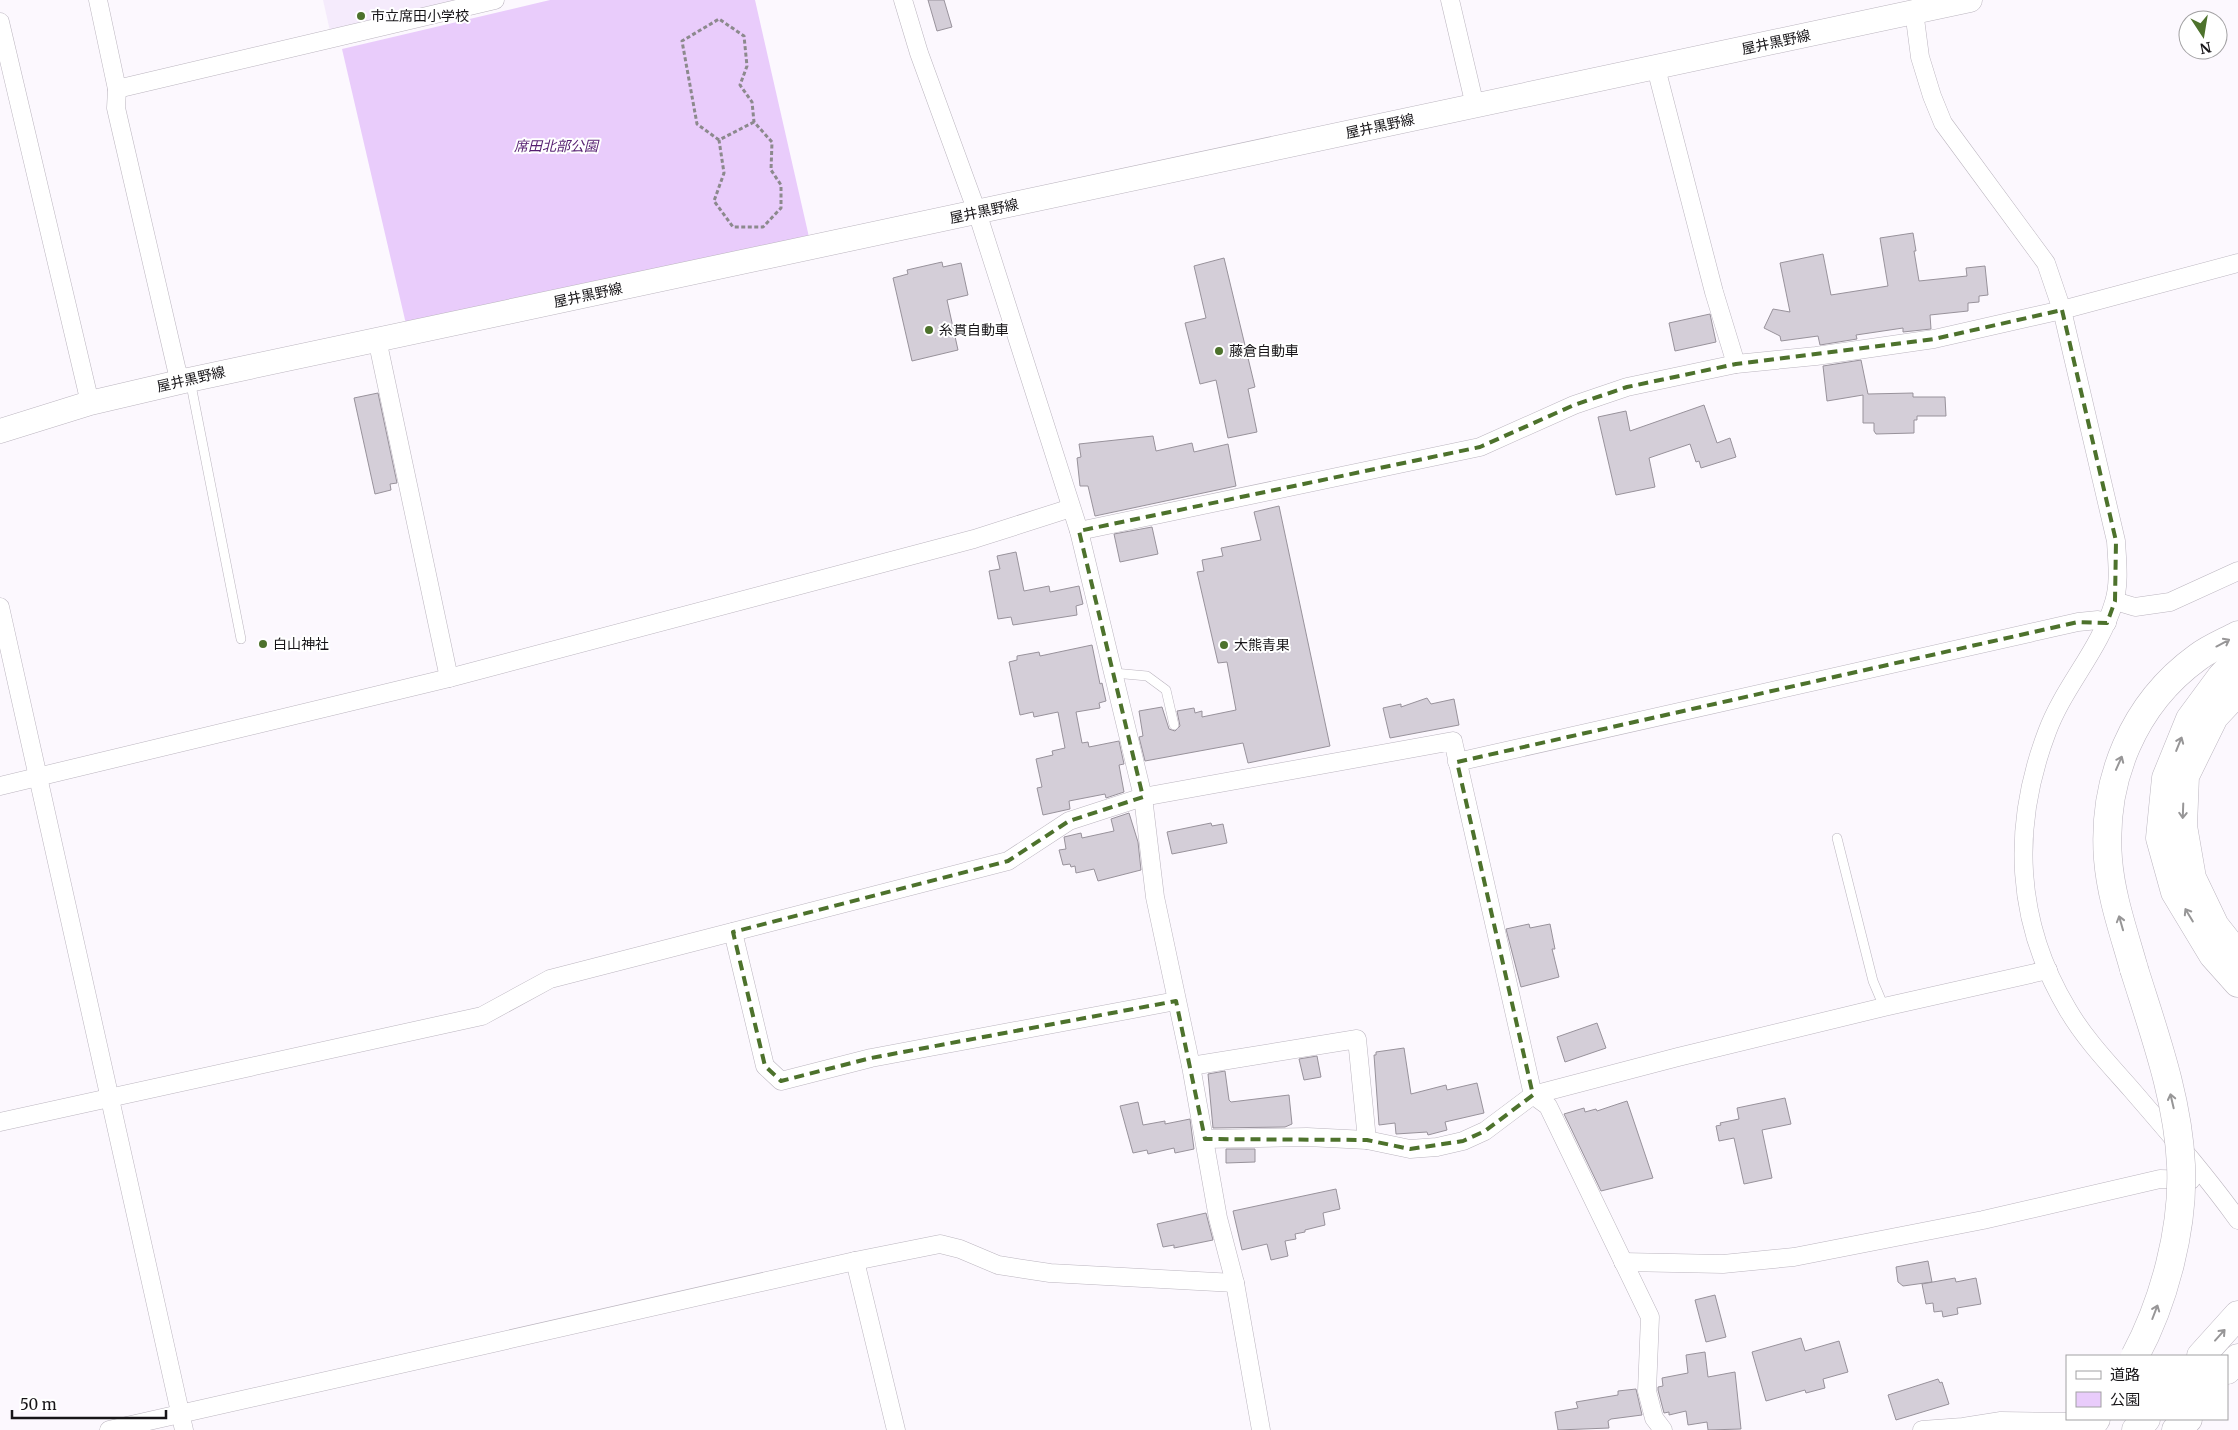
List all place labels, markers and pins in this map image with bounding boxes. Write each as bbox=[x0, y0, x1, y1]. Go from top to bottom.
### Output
place label: 市立席田小学校 bbox=[371, 7, 469, 25]
marker: 市立席田小学校 bbox=[355, 10, 367, 22]
place label: 糸貫自動車 bbox=[939, 321, 1009, 339]
marker: 糸貫自動車 bbox=[923, 324, 935, 336]
place label: 藤倉自動車 bbox=[1229, 342, 1299, 360]
marker: 藤倉自動車 bbox=[1213, 345, 1225, 357]
place label: 白山神社 bbox=[273, 635, 329, 653]
place label: 大熊青果 bbox=[1234, 636, 1290, 654]
marker: 白山神社 bbox=[257, 638, 269, 650]
marker: 大熊青果 bbox=[1218, 639, 1230, 651]

